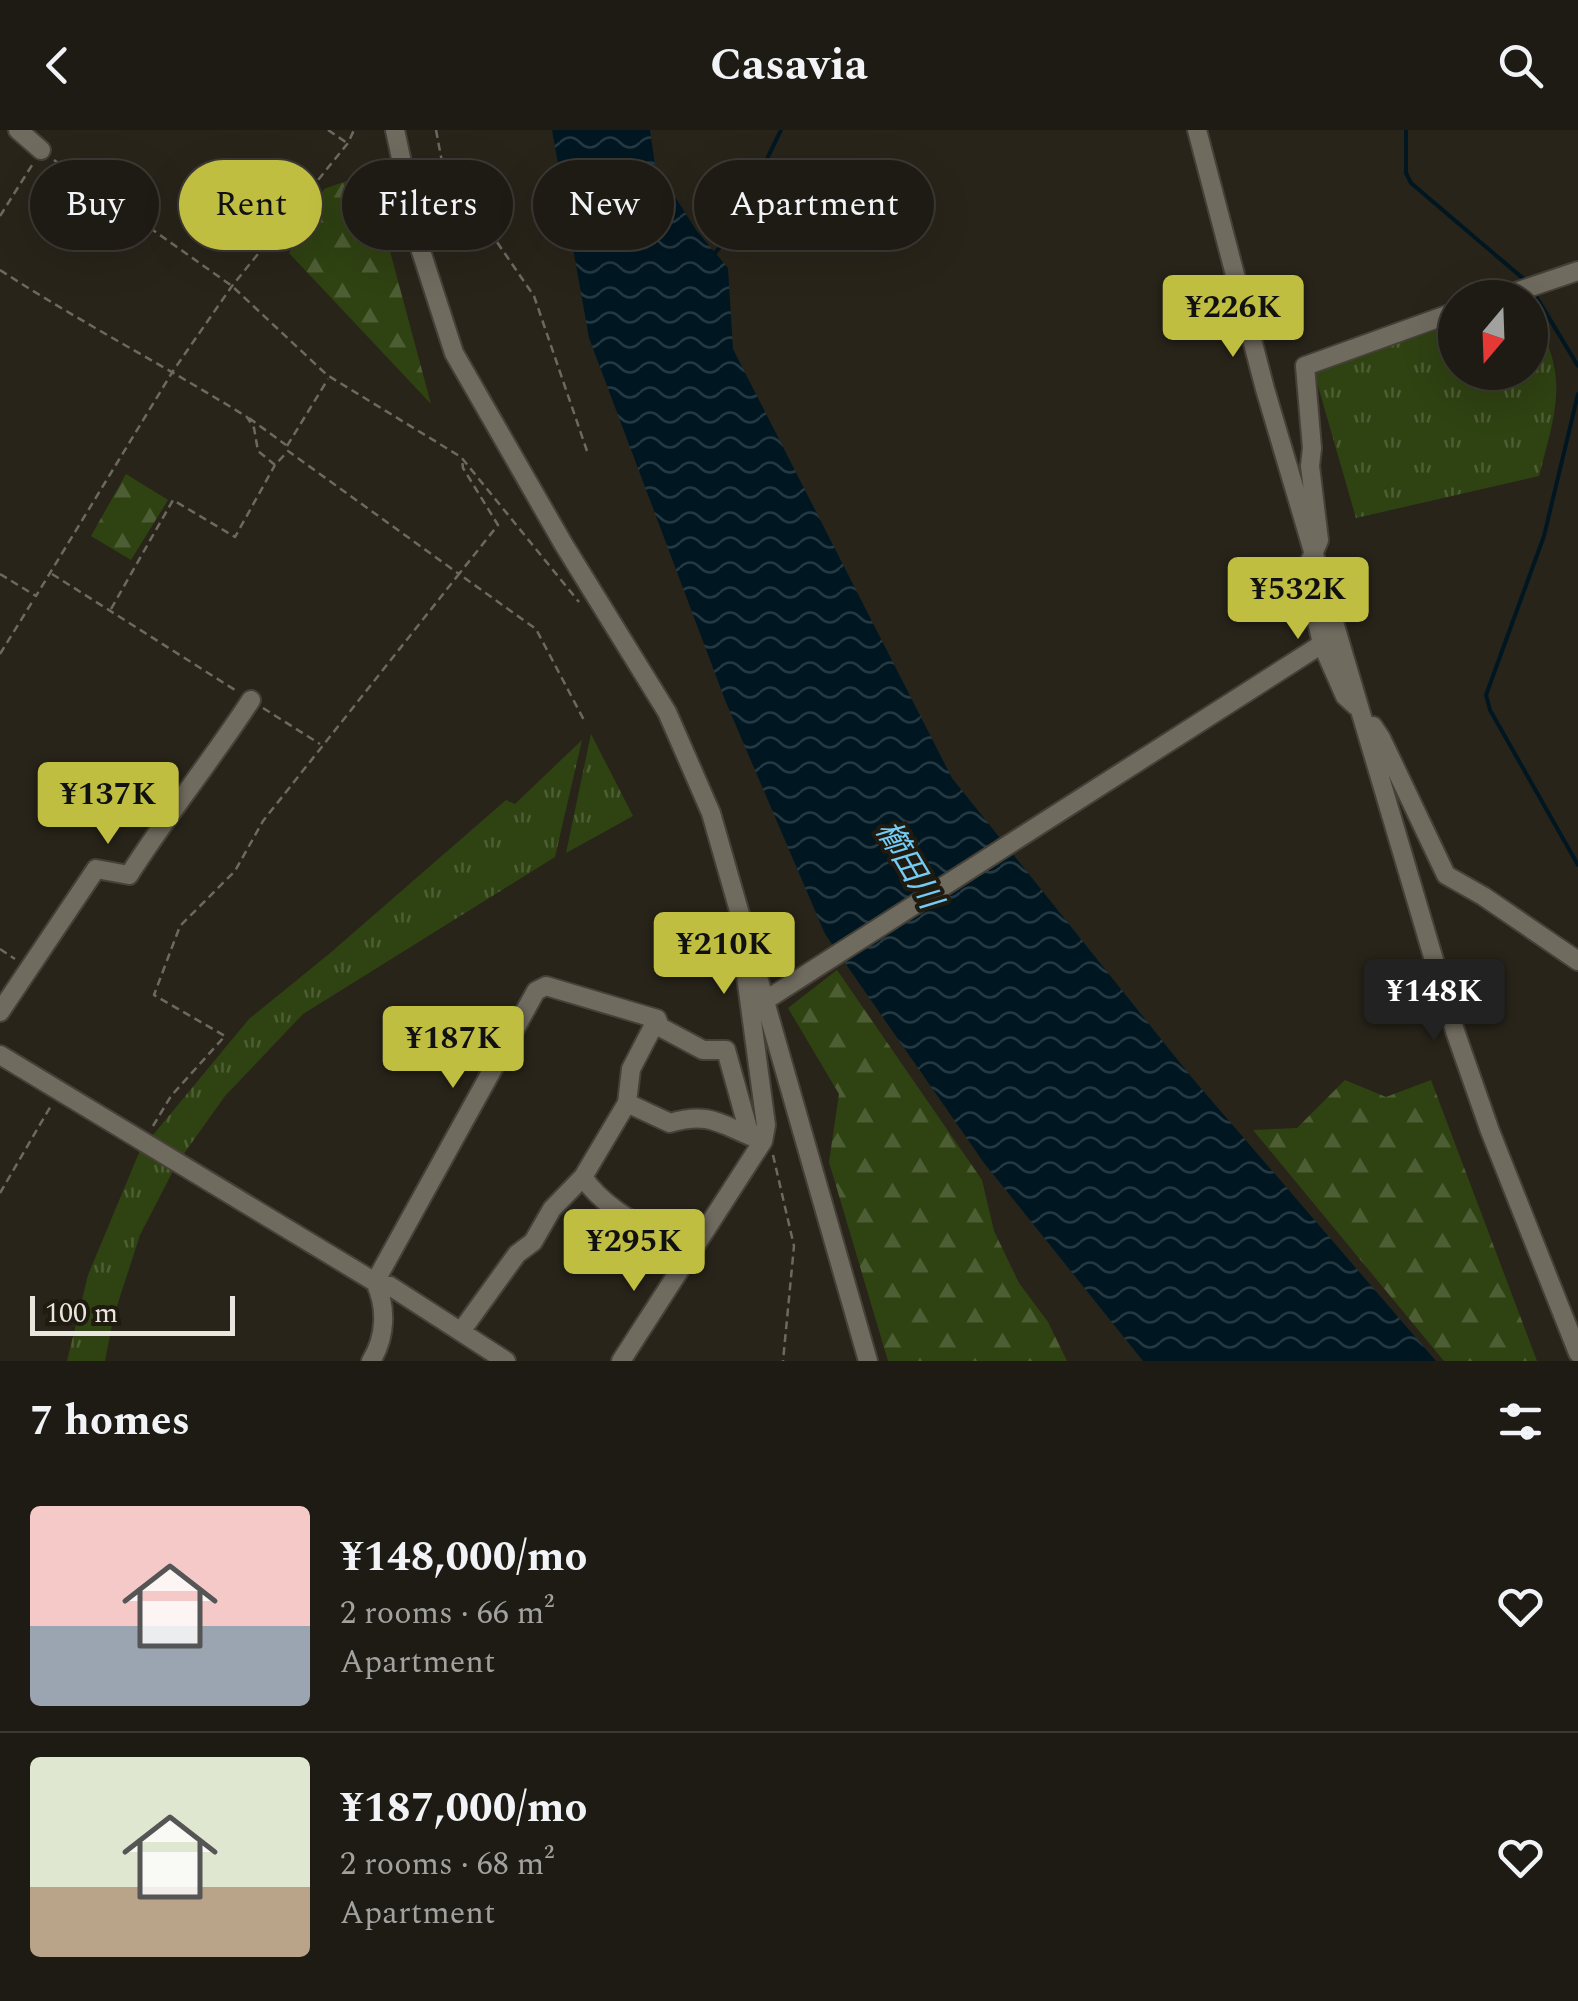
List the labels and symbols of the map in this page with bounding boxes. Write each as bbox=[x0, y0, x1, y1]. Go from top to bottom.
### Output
pin: ¥226K bbox=[1163, 275, 1303, 360]
north arrow bbox=[1438, 280, 1548, 390]
pin: ¥532K bbox=[1228, 557, 1368, 642]
pin: ¥137K bbox=[38, 762, 178, 847]
water label: 櫛田川 bbox=[862, 811, 955, 921]
pin: ¥210K bbox=[654, 912, 794, 997]
pin: ¥148K bbox=[1364, 959, 1504, 1044]
pin: ¥187K bbox=[383, 1006, 523, 1091]
pin: ¥295K bbox=[564, 1209, 704, 1294]
scale bar bbox=[30, 1291, 235, 1336]

